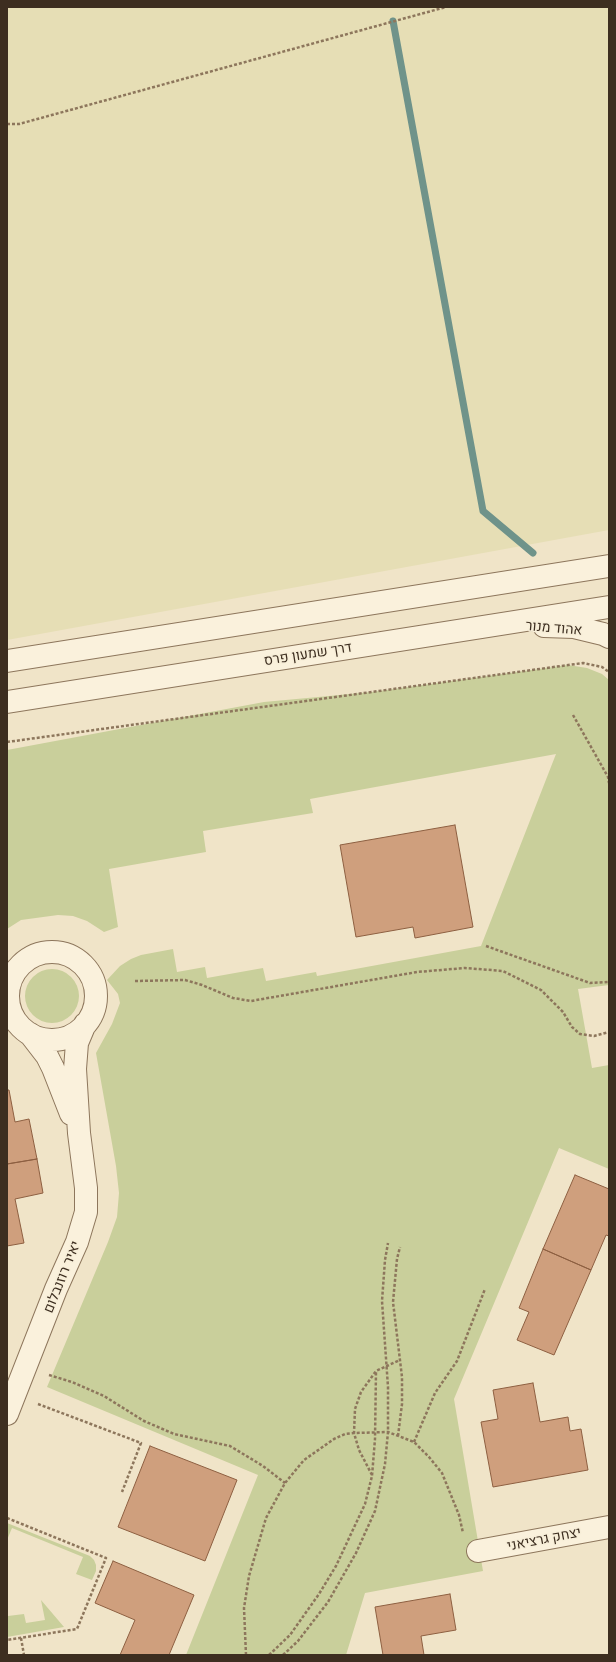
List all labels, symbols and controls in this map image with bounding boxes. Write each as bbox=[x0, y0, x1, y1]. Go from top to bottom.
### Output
street label: אהוד מנור bbox=[525, 617, 583, 639]
street label: דרך שמעון פרס bbox=[263, 639, 353, 669]
street label: יאיר רוזנבלום bbox=[40, 1238, 84, 1316]
street label: יצחק גרציאני bbox=[506, 1524, 582, 1554]

